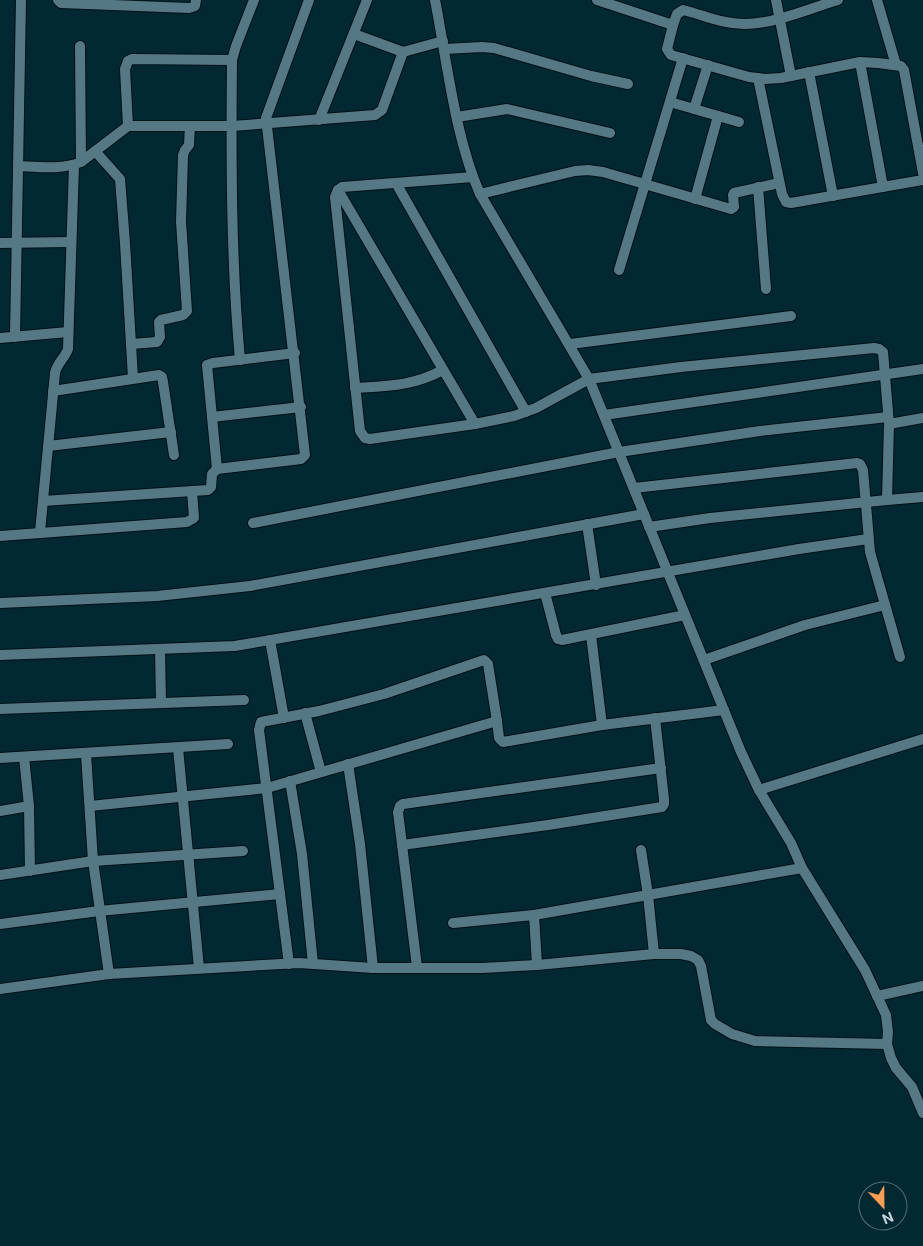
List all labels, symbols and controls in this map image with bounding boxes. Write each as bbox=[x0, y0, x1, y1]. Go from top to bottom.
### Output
north arrow bbox=[858, 1181, 908, 1231]
text: N bbox=[880, 1209, 896, 1228]

